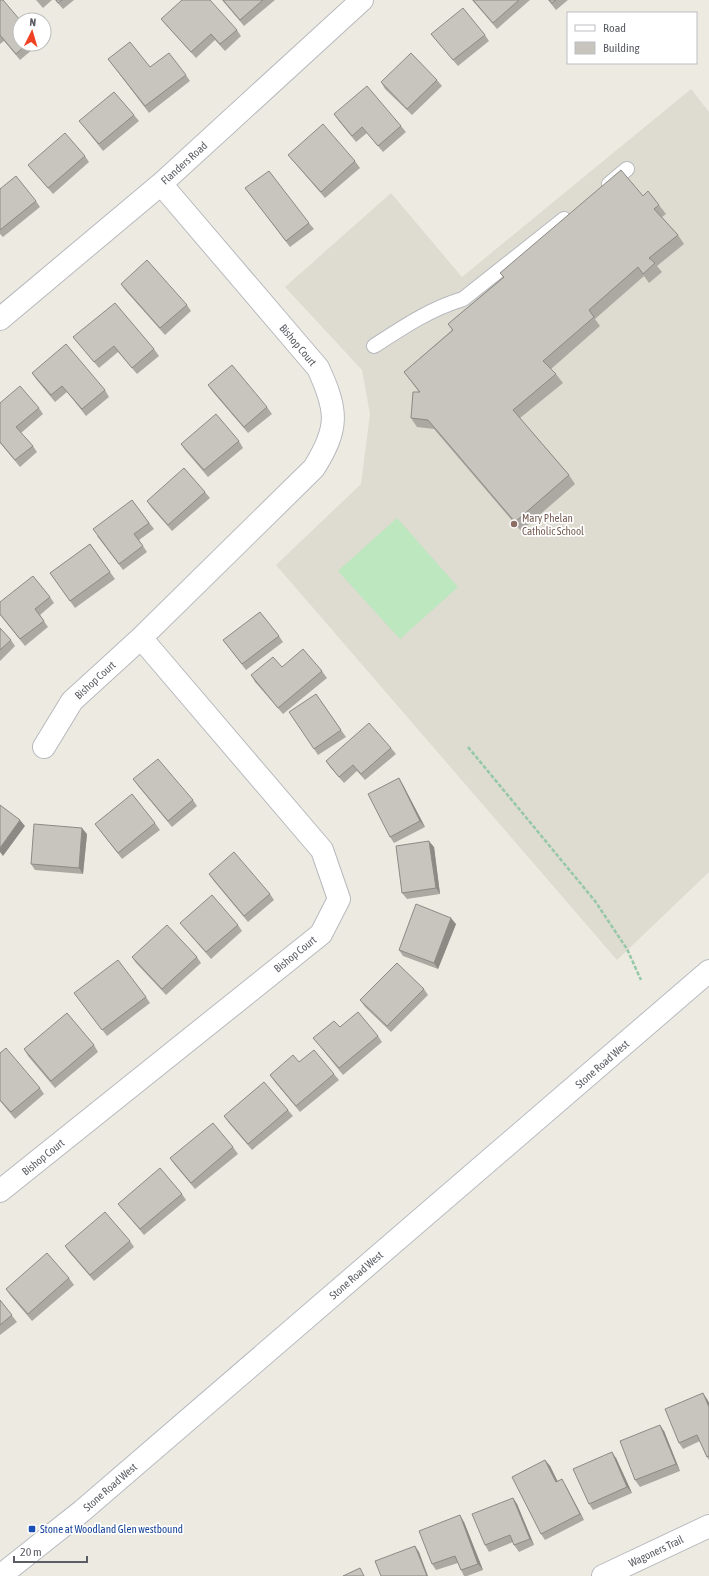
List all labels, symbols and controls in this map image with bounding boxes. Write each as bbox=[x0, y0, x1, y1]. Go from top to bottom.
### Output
north arrow bbox=[12, 12, 52, 52]
legend bbox=[567, 12, 697, 64]
text: N bbox=[29, 16, 37, 28]
text: Road bbox=[603, 21, 626, 35]
text: Building bbox=[603, 41, 641, 55]
street label: Flanders Road bbox=[159, 139, 209, 187]
street label: Bishop Court bbox=[277, 322, 319, 368]
place label: Mary Phelan Catholic School bbox=[522, 512, 584, 537]
marker: Mary Phelan Catholic School bbox=[509, 519, 519, 529]
street label: Bishop Court bbox=[72, 659, 118, 701]
street label: Bishop Court bbox=[272, 933, 318, 975]
street label: Stone Road West bbox=[573, 1038, 631, 1090]
street label: Bishop Court bbox=[20, 1136, 66, 1178]
street label: Stone Road West bbox=[327, 1249, 385, 1301]
street label: Stone Road West bbox=[81, 1461, 139, 1513]
place label: Stone at Woodland Glen westbound bbox=[40, 1523, 183, 1535]
marker: Stone at Woodland Glen westbound bbox=[27, 1524, 37, 1534]
street label: Wagoners Trail bbox=[627, 1533, 685, 1569]
scale bar bbox=[14, 1538, 87, 1564]
text: 20 m bbox=[20, 1545, 42, 1559]

